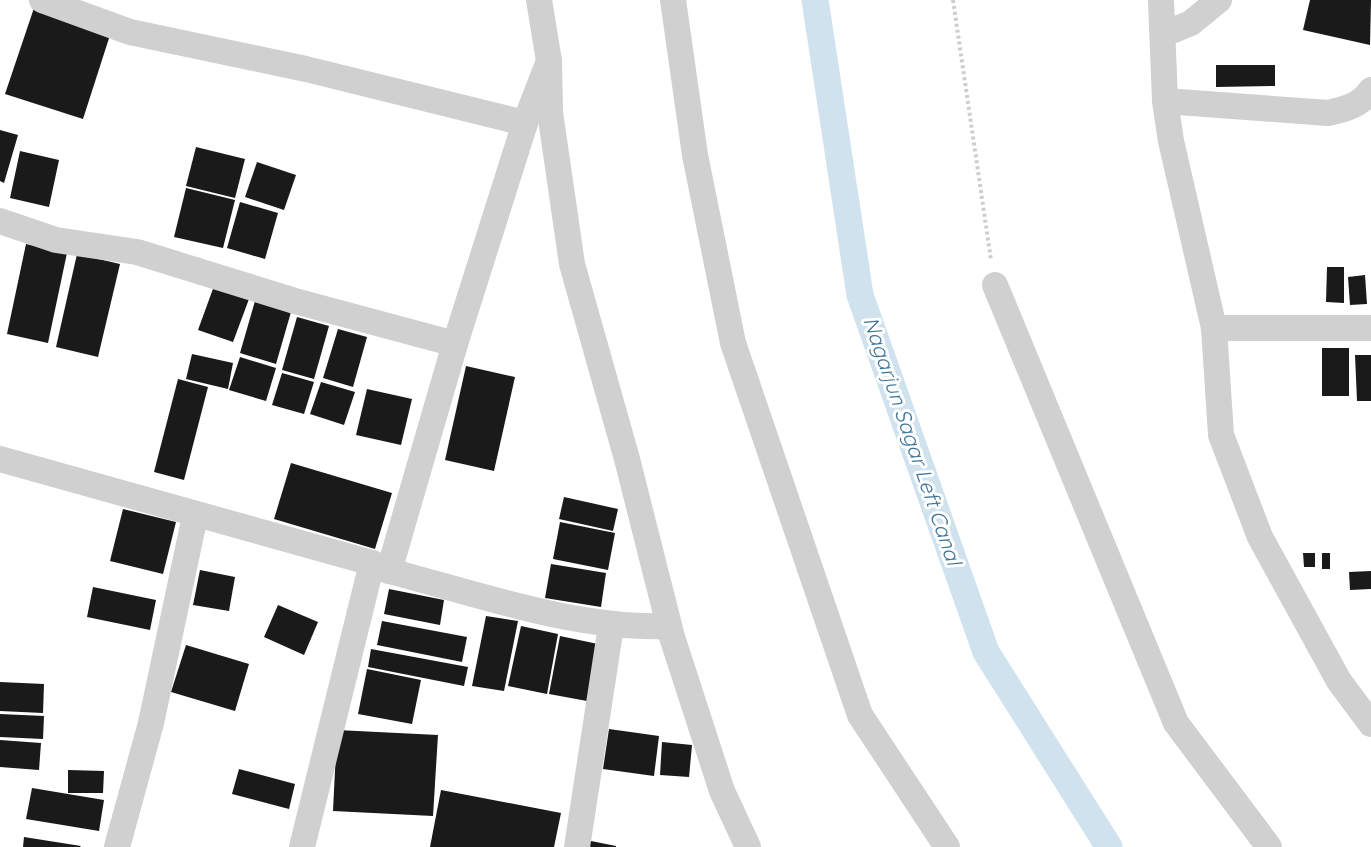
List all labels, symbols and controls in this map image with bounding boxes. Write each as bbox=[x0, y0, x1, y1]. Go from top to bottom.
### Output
water label: Nagarjun Sagar Left Canal bbox=[858, 313, 968, 570]

